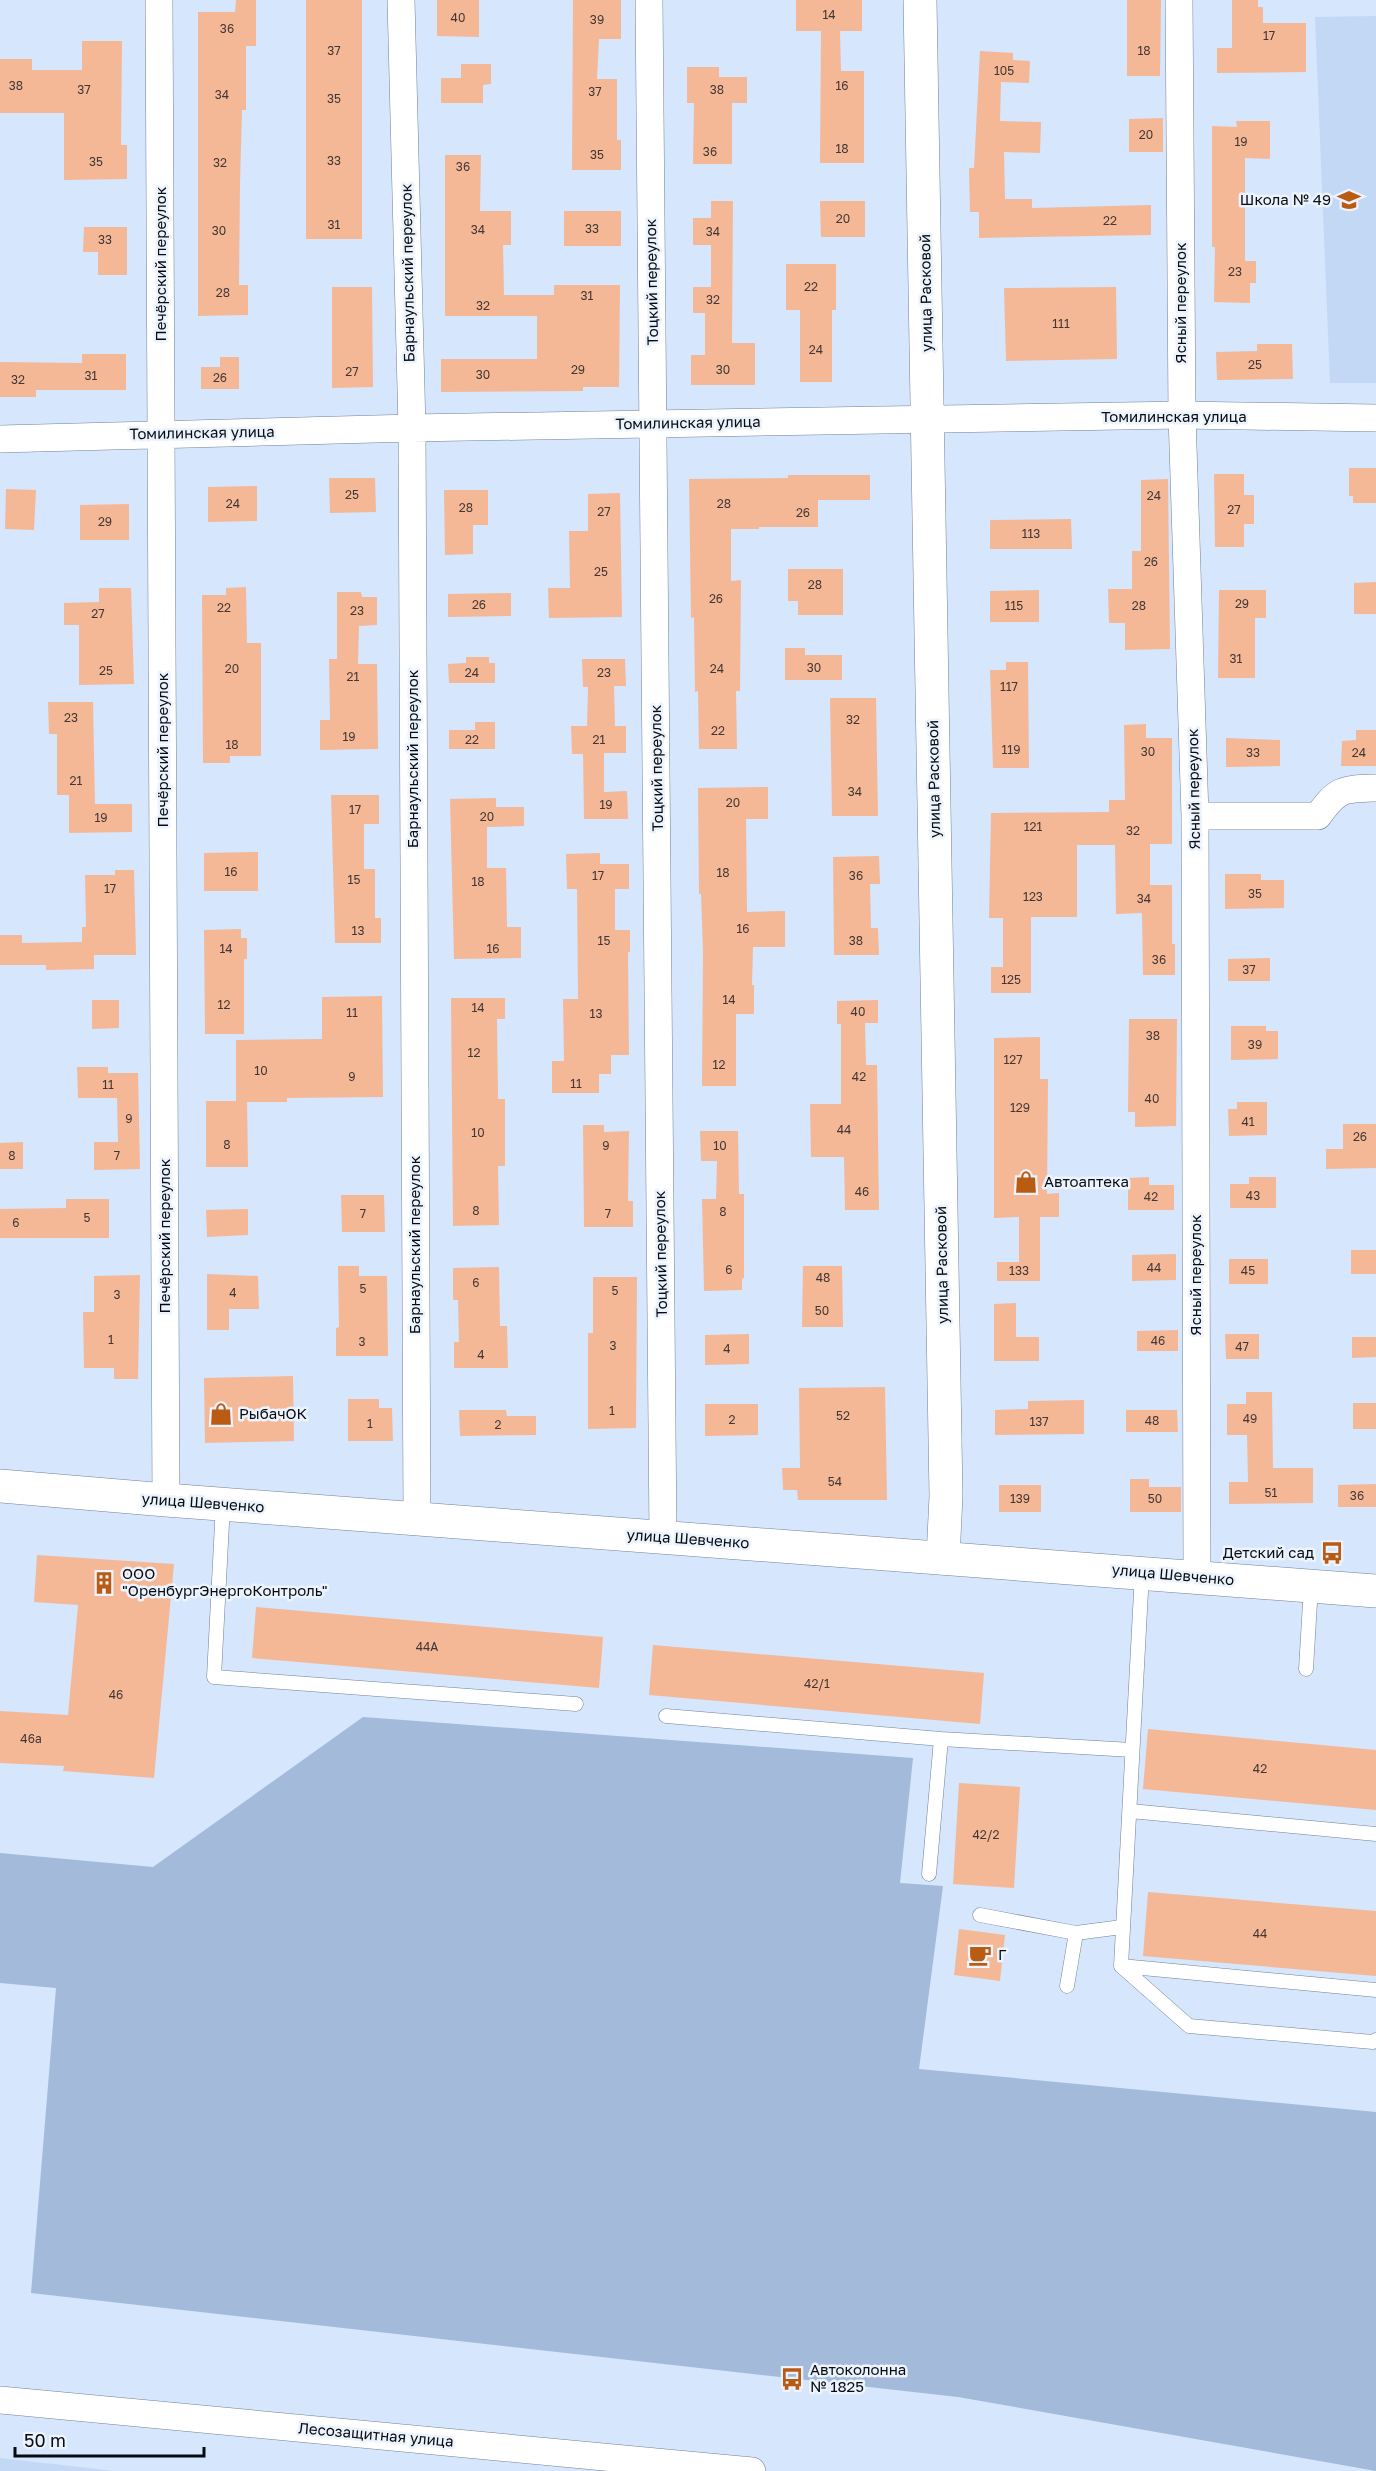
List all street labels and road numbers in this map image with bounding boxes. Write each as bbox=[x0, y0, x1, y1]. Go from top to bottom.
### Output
street label: Барнаульский переулок bbox=[396, 183, 418, 362]
street label: Печёрский переулок bbox=[151, 186, 169, 341]
street label: Тоцкий переулок bbox=[641, 218, 661, 346]
street label: улица Расковой bbox=[915, 234, 935, 352]
street label: Ясный переулок bbox=[1171, 242, 1189, 364]
street label: Томилинская улица bbox=[1101, 407, 1247, 425]
street label: Томилинская улица bbox=[615, 412, 761, 432]
street label: Томилинская улица bbox=[129, 422, 275, 442]
street label: Барнаульский переулок bbox=[403, 669, 421, 848]
street label: Печёрский переулок bbox=[153, 672, 171, 827]
street label: Тоцкий переулок bbox=[646, 704, 666, 832]
street label: улица Расковой bbox=[923, 720, 943, 838]
street label: Ясный переулок bbox=[1183, 728, 1203, 850]
street label: Барнаульский переулок bbox=[405, 1155, 423, 1334]
street label: Печёрский переулок bbox=[155, 1158, 173, 1313]
street label: Тоцкий переулок bbox=[650, 1190, 670, 1318]
street label: улица Расковой bbox=[931, 1206, 951, 1324]
street label: Ясный переулок bbox=[1186, 1214, 1204, 1336]
street label: улица Шевченко bbox=[141, 1489, 265, 1515]
street label: улица Шевченко bbox=[626, 1525, 750, 1551]
street label: улица Шевченко bbox=[1111, 1560, 1235, 1588]
street label: Лесозащитная улица bbox=[298, 2418, 455, 2450]

